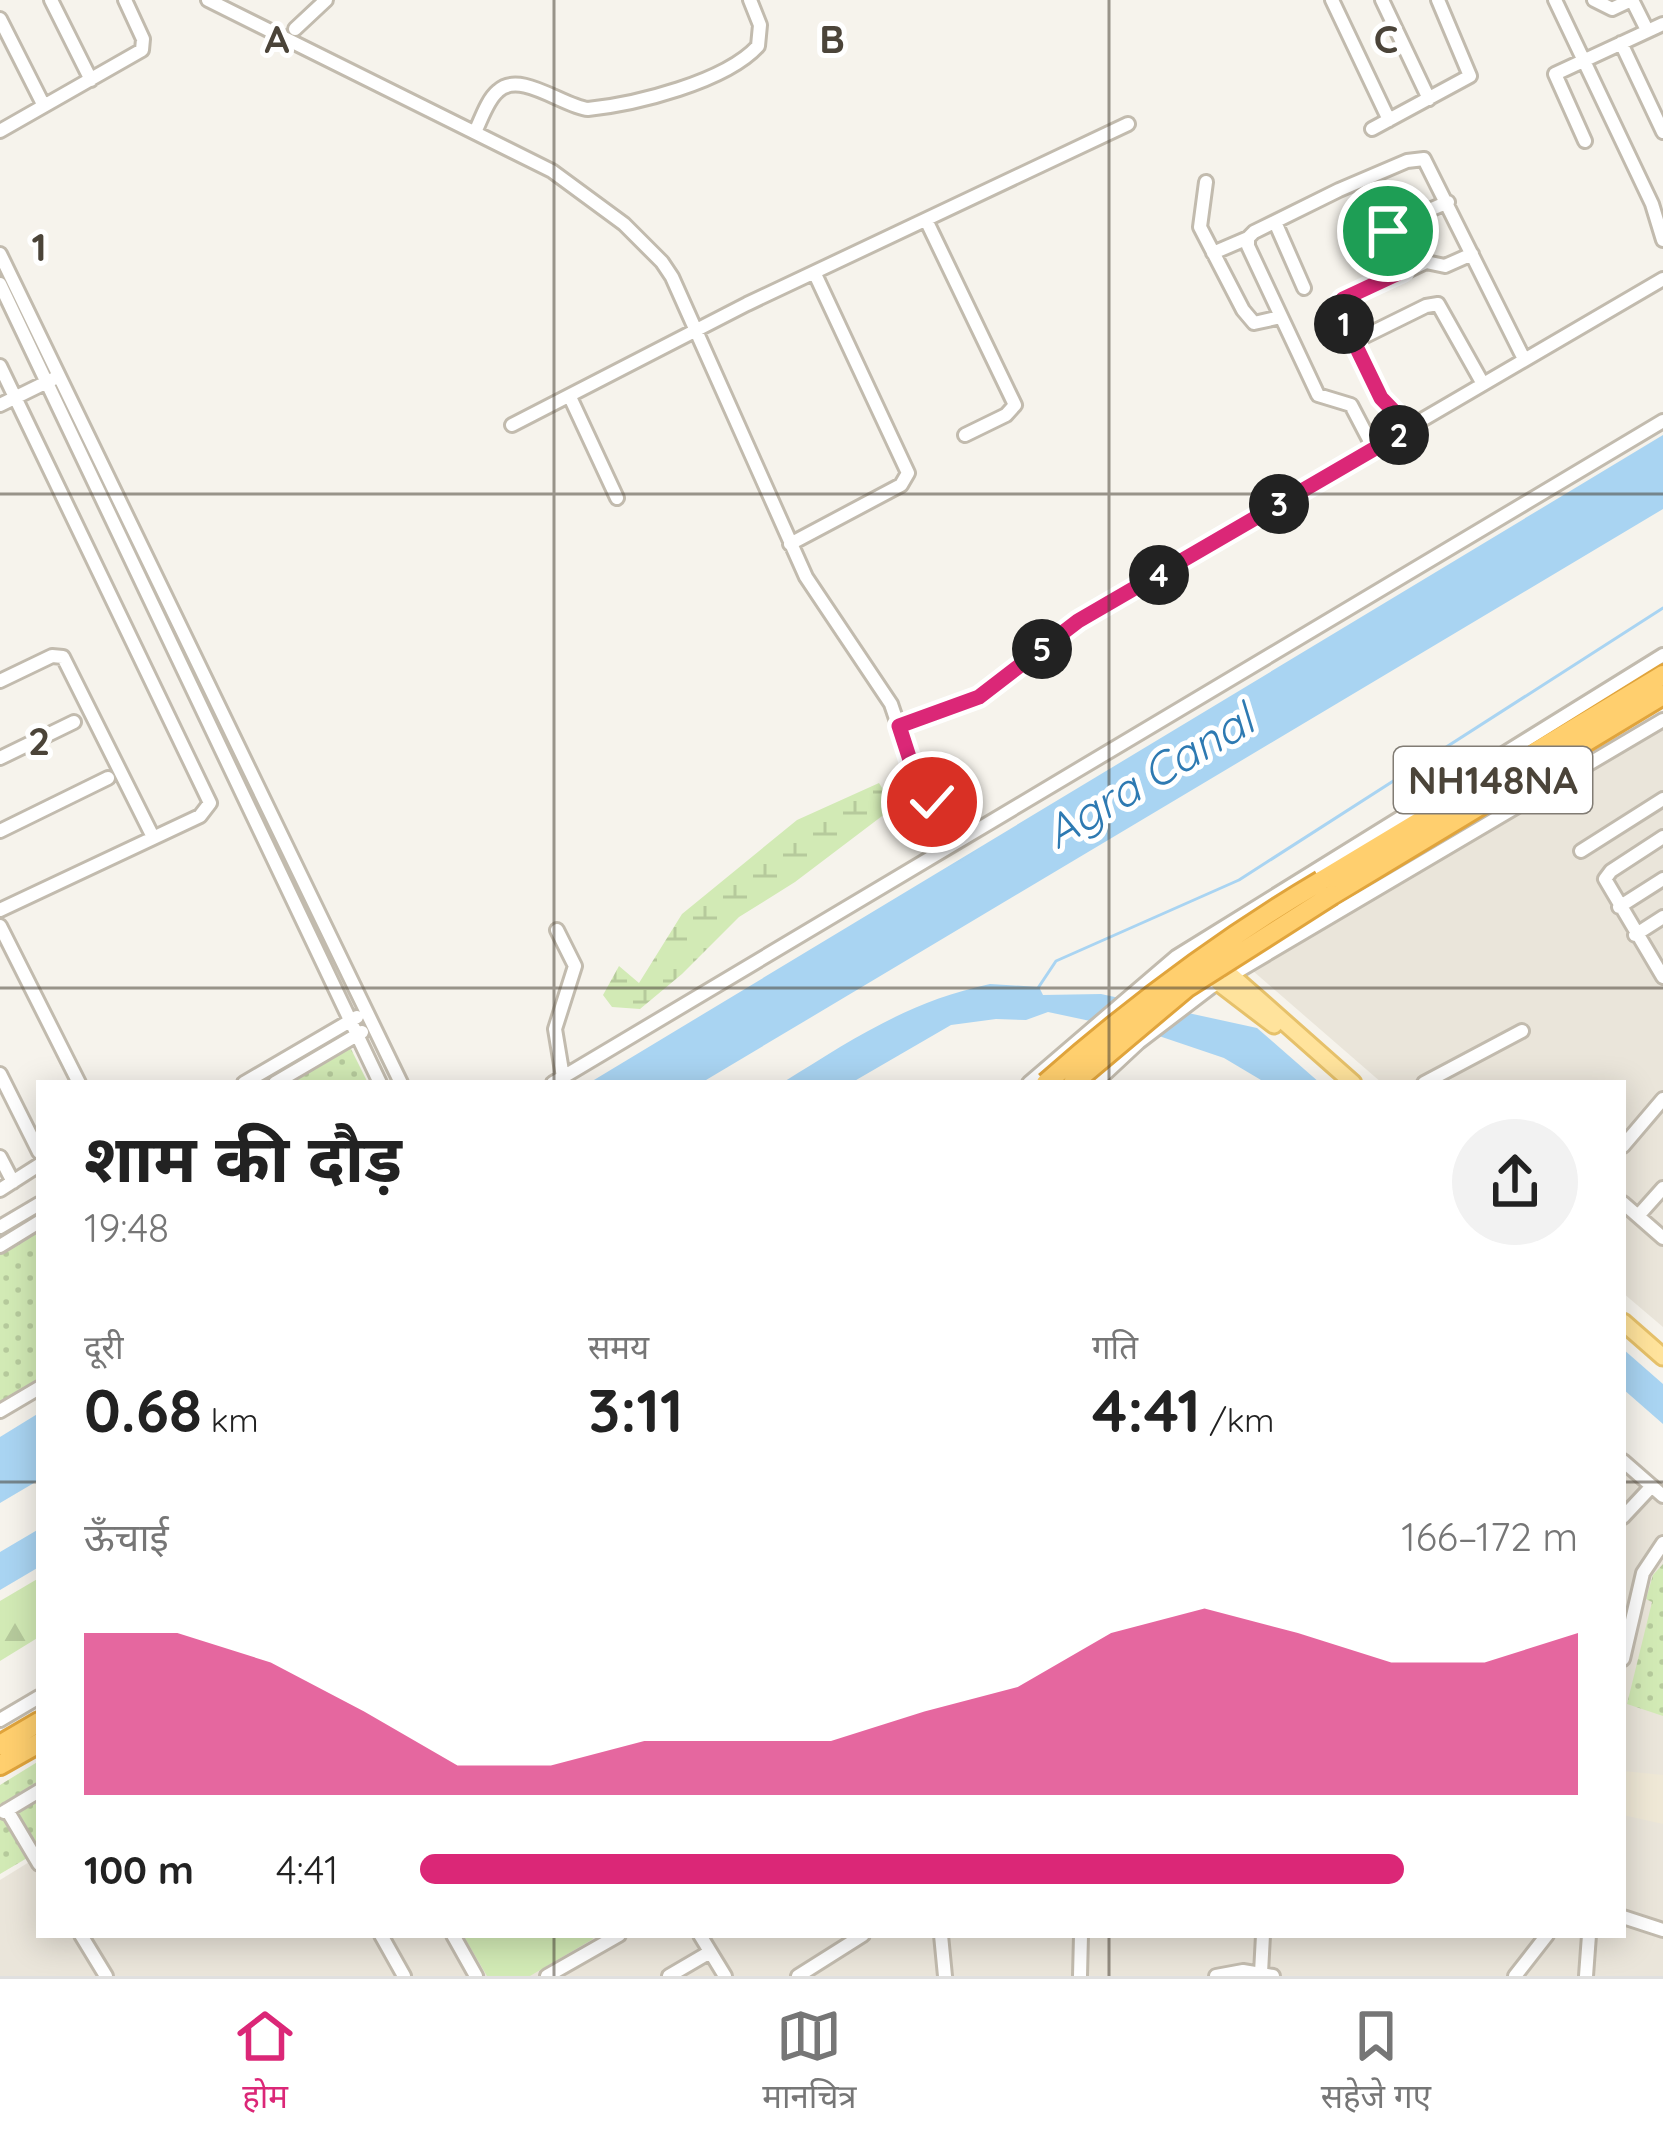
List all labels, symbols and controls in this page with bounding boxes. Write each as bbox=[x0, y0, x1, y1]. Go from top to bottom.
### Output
text: A bbox=[265, 14, 290, 63]
text: B bbox=[819, 14, 845, 63]
text: C bbox=[1374, 14, 1398, 63]
pin bbox=[1337, 180, 1439, 282]
icon: arrive bbox=[1355, 198, 1421, 264]
text: 1 bbox=[31, 222, 47, 271]
pin: 1 bbox=[1314, 294, 1374, 354]
text: 1 bbox=[1338, 303, 1350, 344]
pin: 2 bbox=[1369, 405, 1429, 465]
text: 2 bbox=[1390, 414, 1408, 455]
pin: 3 bbox=[1249, 474, 1309, 534]
text: 3 bbox=[1270, 483, 1288, 524]
pin: 4 bbox=[1129, 545, 1189, 605]
text: 4 bbox=[1149, 554, 1169, 595]
pin: 5 bbox=[1012, 619, 1072, 679]
text: 5 bbox=[1032, 628, 1052, 669]
water label: Agra Canal bbox=[1034, 689, 1267, 859]
text: 2 bbox=[28, 716, 50, 765]
road number: NH148NA bbox=[1394, 747, 1592, 813]
pin bbox=[881, 751, 983, 853]
icon: check bbox=[899, 769, 965, 835]
text: शाम की दौड़ bbox=[84, 1116, 402, 1199]
button: share bbox=[1452, 1119, 1578, 1245]
text: 19:48 bbox=[84, 1203, 169, 1252]
text: दूरी bbox=[84, 1326, 124, 1367]
text: समय bbox=[588, 1326, 649, 1367]
text: गति bbox=[1092, 1326, 1138, 1367]
text: 0.68 bbox=[84, 1372, 202, 1447]
text: 3:11 bbox=[588, 1372, 683, 1447]
text: 4:41 bbox=[1092, 1372, 1200, 1447]
text: km bbox=[202, 1399, 259, 1440]
text: /km bbox=[1200, 1399, 1274, 1440]
text: ऊँचाई bbox=[84, 1512, 169, 1561]
text: 166–172 m bbox=[1401, 1512, 1578, 1561]
text: 100 m bbox=[84, 1845, 194, 1894]
text: 4:41 bbox=[276, 1845, 339, 1894]
tab: होम bbox=[232, 2003, 298, 2121]
tab: मानचित्र bbox=[762, 2003, 857, 2121]
tab: सहेजे गए bbox=[1321, 2003, 1431, 2121]

